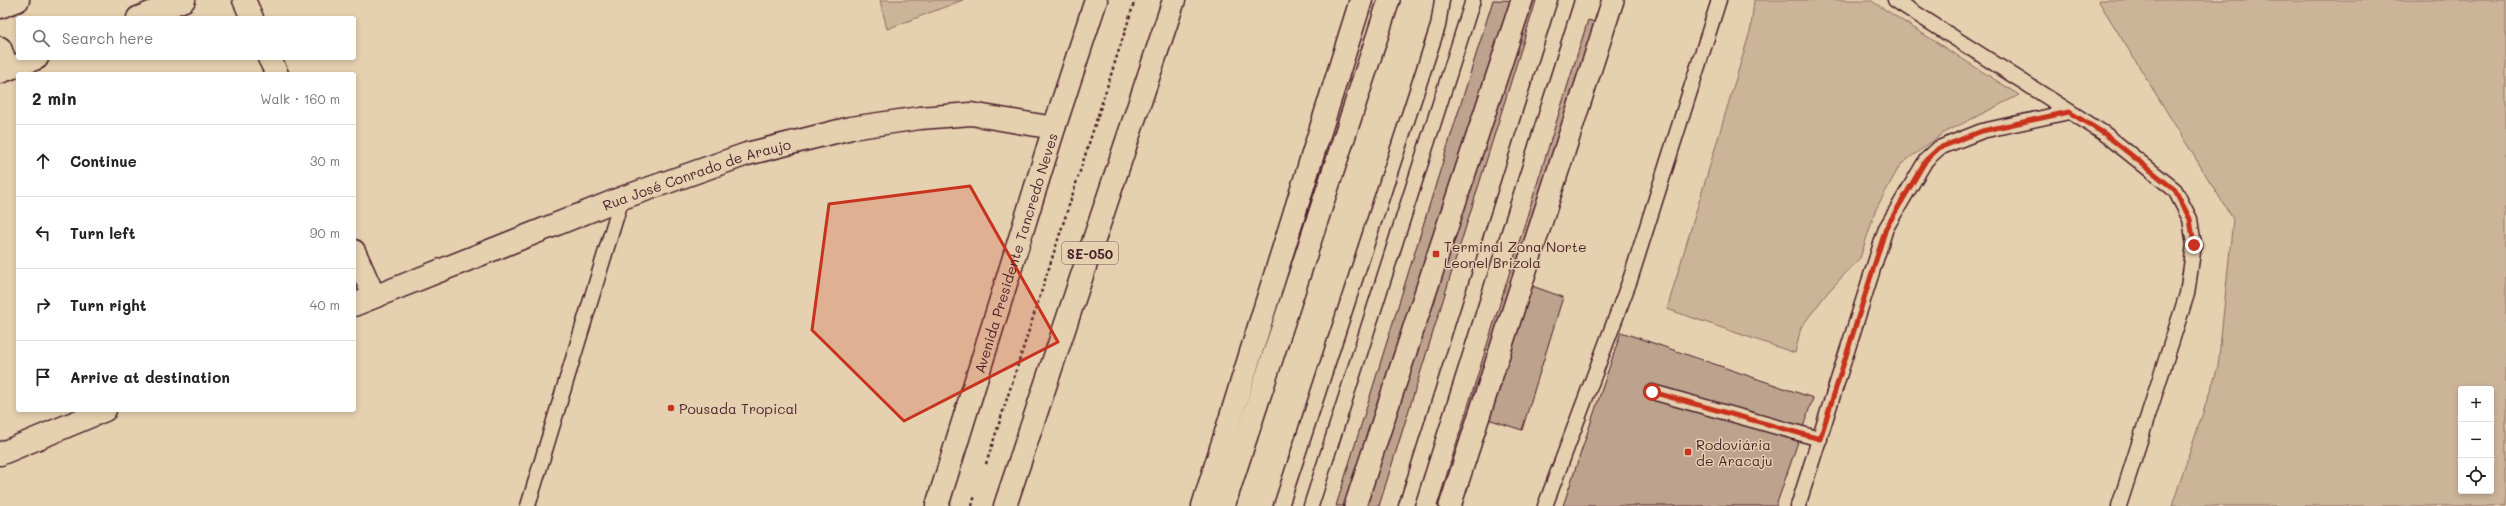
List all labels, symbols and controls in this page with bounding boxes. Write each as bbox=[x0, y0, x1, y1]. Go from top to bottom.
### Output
search box bbox=[16, 16, 356, 60]
icon: search bbox=[30, 27, 52, 49]
text: Search here bbox=[62, 28, 153, 48]
text: 2 min bbox=[32, 87, 77, 109]
text: Walk · 160 m bbox=[260, 90, 340, 107]
street label: Avenida Presidente Tancredo Neves bbox=[969, 130, 1061, 375]
street label: Rua José Conrado de Araujo bbox=[600, 134, 793, 214]
icon: ahead bbox=[32, 150, 54, 172]
text: Continue bbox=[70, 151, 137, 171]
text: 30 m bbox=[310, 152, 340, 169]
icon: left bbox=[32, 222, 54, 244]
text: Turn left bbox=[70, 223, 135, 243]
text: 90 m bbox=[310, 224, 340, 241]
route end bbox=[2185, 236, 2203, 254]
place label: Terminal Zona Norte Leonel Brizola bbox=[1444, 237, 1587, 272]
road number: SE-050 bbox=[1062, 242, 1118, 264]
marker: Terminal Zona Norte Leonel Brizola bbox=[1431, 249, 1441, 259]
icon: right bbox=[32, 294, 54, 316]
text: Turn right bbox=[70, 295, 147, 315]
text: 40 m bbox=[310, 296, 340, 313]
icon: arrive bbox=[32, 366, 54, 388]
text: Arrive at destination bbox=[70, 367, 230, 387]
route start bbox=[1643, 383, 1661, 401]
map controls bbox=[2458, 386, 2494, 494]
button: + bbox=[2458, 386, 2494, 422]
place label: Pousada Tropical bbox=[679, 399, 798, 418]
marker: Pousada Tropical bbox=[666, 403, 676, 413]
button: − bbox=[2458, 422, 2494, 458]
place label: Rodoviária de Aracaju bbox=[1696, 435, 1773, 470]
marker: Rodoviária de Aracaju bbox=[1683, 447, 1693, 457]
button: locate bbox=[2458, 458, 2494, 494]

